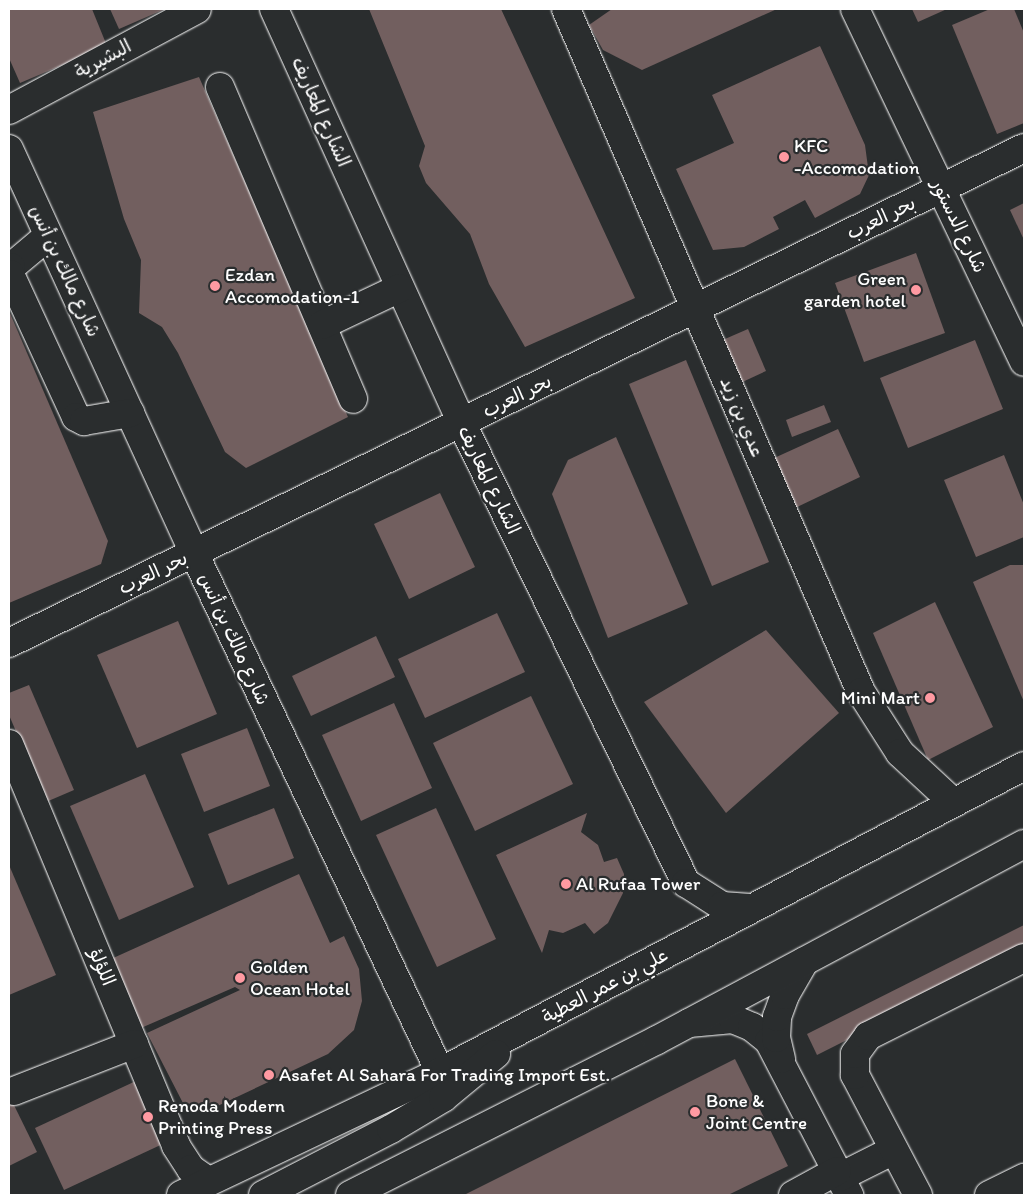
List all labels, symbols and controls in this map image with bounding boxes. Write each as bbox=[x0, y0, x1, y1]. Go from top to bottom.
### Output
street label: البشيرية bbox=[71, 35, 135, 83]
street label: الشارع المعاريف bbox=[287, 53, 355, 171]
place label: KFC -Accomodation bbox=[794, 135, 919, 179]
marker: KFC -Accomodation bbox=[778, 151, 790, 163]
street label: شارع الدستور bbox=[927, 175, 991, 277]
street label: بحر العرب bbox=[843, 192, 919, 244]
street label: شارع مالك بن أنس bbox=[24, 201, 106, 341]
place label: Ezdan Accomodation-1 bbox=[225, 264, 359, 308]
place label: Green garden hotel bbox=[803, 268, 906, 312]
marker: Ezdan Accomodation-1 bbox=[209, 280, 221, 292]
marker: Green garden hotel bbox=[910, 284, 922, 296]
street label: بحر العرب bbox=[479, 370, 555, 422]
street label: عدي بن زيد bbox=[715, 374, 769, 460]
street label: الشارع المعاريف bbox=[453, 422, 525, 538]
street label: بحر العرب bbox=[115, 547, 191, 599]
street label: شارع مالك بن أنس bbox=[193, 569, 275, 709]
place label: Mini Mart bbox=[841, 687, 920, 709]
marker: Mini Mart bbox=[924, 692, 936, 704]
place label: Al Rufaa Tower bbox=[576, 873, 698, 895]
marker: Al Rufaa Tower bbox=[560, 878, 572, 890]
street label: علي بن عمر العطية bbox=[538, 943, 672, 1029]
street label: اللؤلؤ bbox=[84, 945, 120, 989]
place label: Golden Ocean Hotel bbox=[250, 956, 350, 1000]
marker: Golden Ocean Hotel bbox=[234, 972, 246, 984]
place label: Asafet Al Sahara For Trading Import Est. bbox=[279, 1064, 609, 1086]
marker: Asafet Al Sahara For Trading Import Est. bbox=[263, 1069, 275, 1081]
place label: Bone & Joint Centre bbox=[706, 1090, 807, 1134]
place label: Renoda Modern Printing Press bbox=[158, 1095, 285, 1139]
marker: Bone & Joint Centre bbox=[688, 1105, 702, 1119]
marker: Renoda Modern Printing Press bbox=[142, 1111, 154, 1123]

